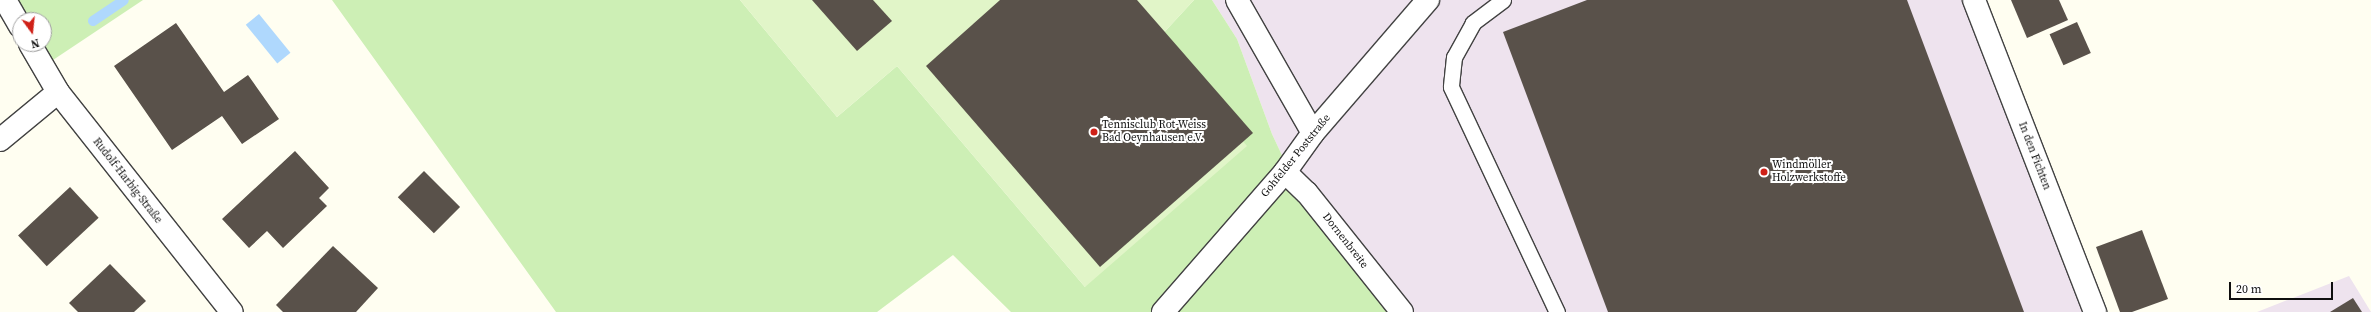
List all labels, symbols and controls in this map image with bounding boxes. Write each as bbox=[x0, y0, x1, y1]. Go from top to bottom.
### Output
north arrow bbox=[12, 12, 52, 52]
text: N bbox=[29, 35, 41, 51]
street label: Gohfelder Poststraße bbox=[1259, 112, 1333, 200]
place label: Tennisclub Rot-Weiss Bad Oeynhausen e.V. bbox=[1102, 119, 1206, 145]
street label: In den Fichten bbox=[2015, 120, 2053, 192]
marker: Tennisclub Rot-Weiss Bad Oeynhausen e.V. bbox=[1089, 127, 1099, 137]
street label: Rudolf-Harbig-Straße bbox=[90, 136, 164, 226]
place label: Windmöller Holzwerkstoffe bbox=[1772, 159, 1846, 185]
marker: Windmöller Holzwerkstoffe bbox=[1759, 167, 1769, 177]
street label: Dornenbreite bbox=[1319, 211, 1371, 271]
scale bar bbox=[2231, 274, 2335, 300]
text: 20 m bbox=[2236, 281, 2262, 297]

